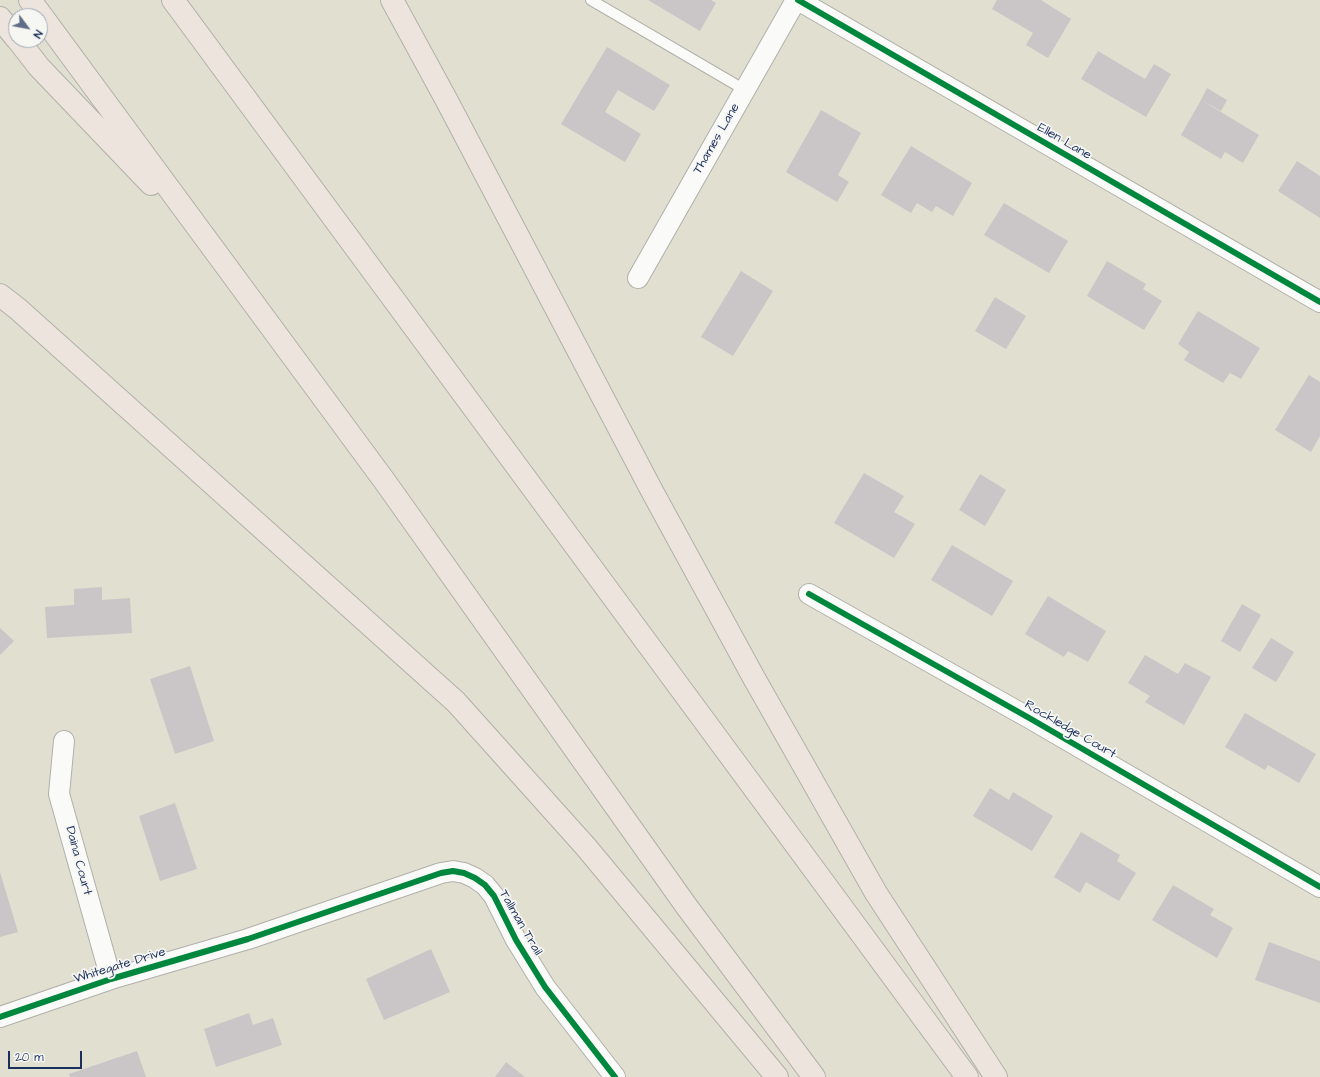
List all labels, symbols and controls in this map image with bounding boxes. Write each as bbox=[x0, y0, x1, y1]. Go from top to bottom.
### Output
north arrow bbox=[8, 8, 48, 48]
text: N bbox=[30, 27, 46, 41]
street label: Thames Lane bbox=[690, 101, 744, 177]
street label: Ellen Lane bbox=[1034, 120, 1094, 164]
street label: Rockledge Court bbox=[1021, 697, 1119, 763]
street label: Daina Court bbox=[61, 825, 95, 897]
street label: Tallman Trail bbox=[495, 887, 545, 959]
street label: Whitegate Drive bbox=[72, 945, 168, 987]
scale bar bbox=[10, 1043, 84, 1069]
text: 20 m bbox=[15, 1049, 44, 1066]

